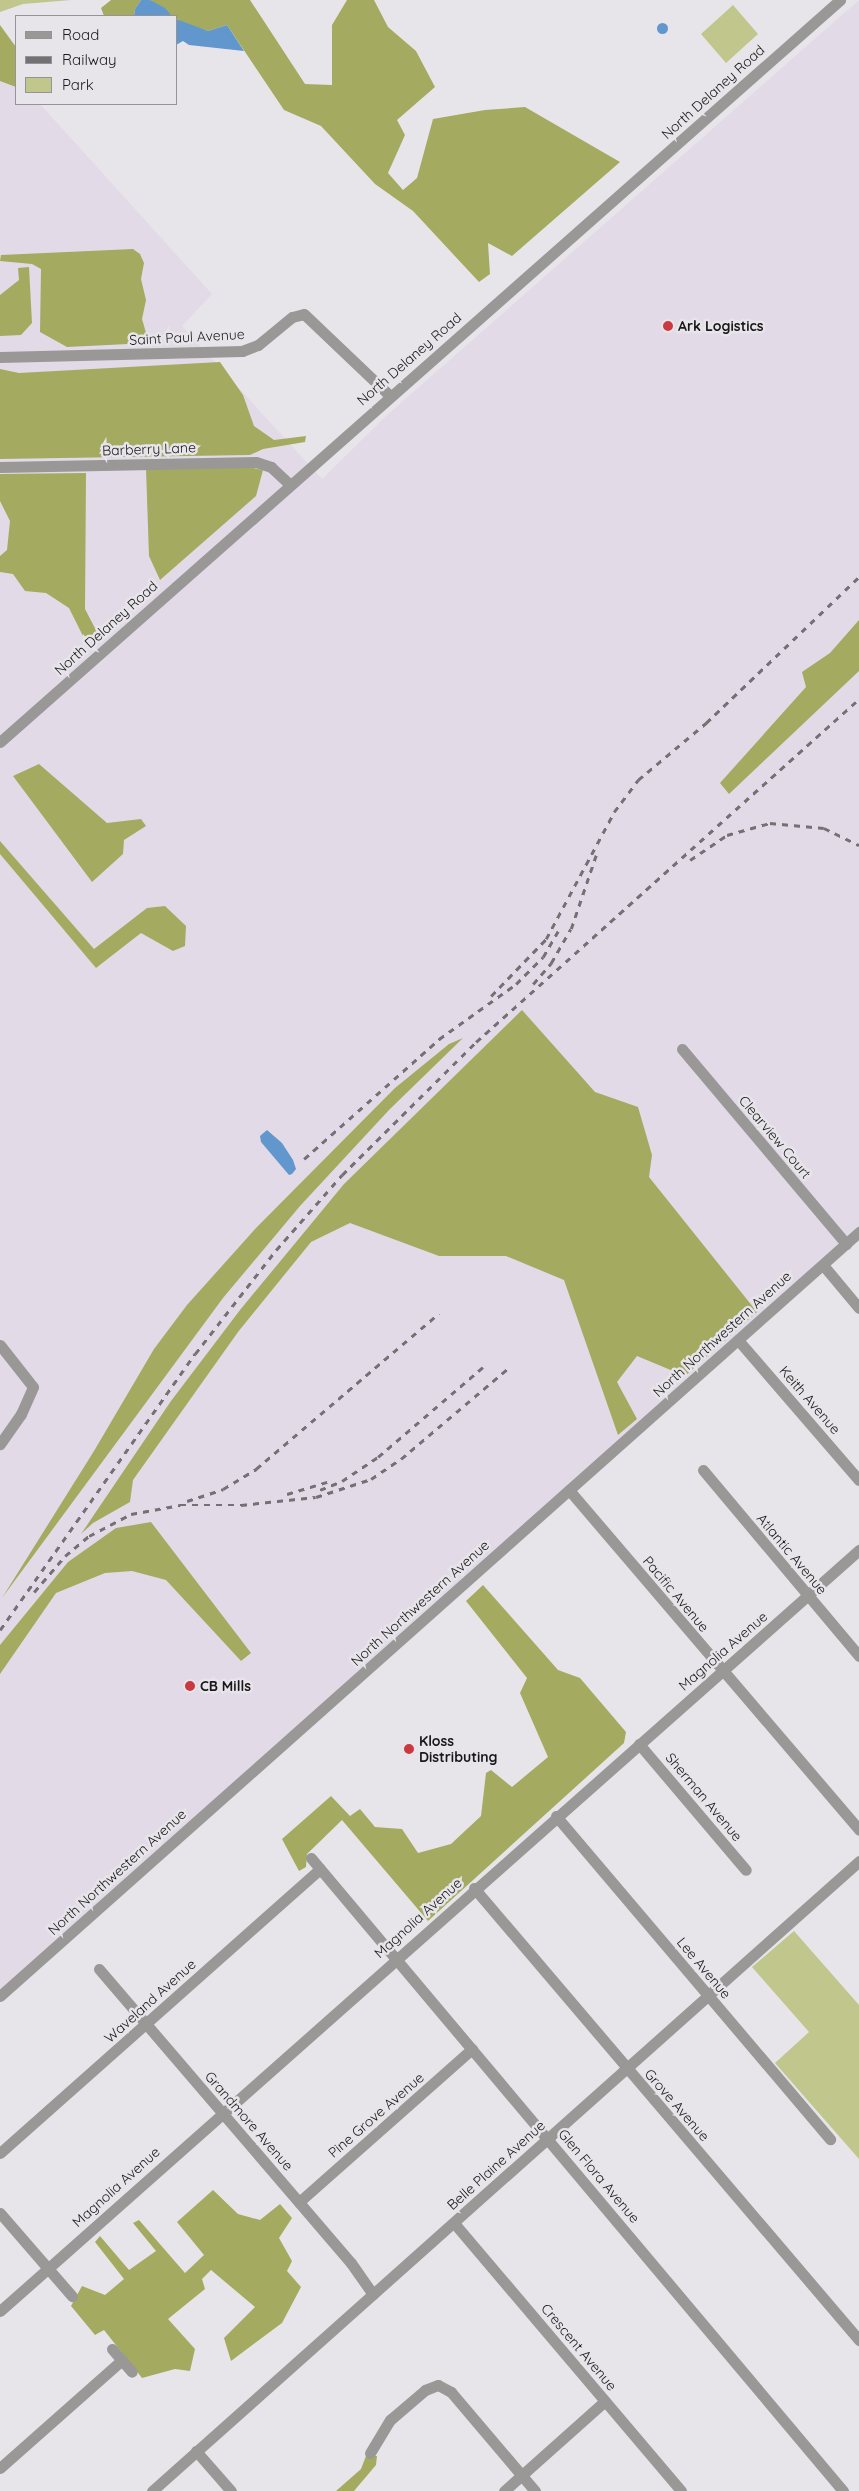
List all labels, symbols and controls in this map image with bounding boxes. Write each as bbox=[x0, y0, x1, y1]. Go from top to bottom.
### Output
legend bbox=[15, 15, 178, 105]
text: Road bbox=[62, 25, 99, 44]
street label: North Delaney Road bbox=[658, 41, 768, 143]
text: Railway bbox=[62, 50, 117, 69]
text: Park bbox=[62, 75, 94, 94]
street label: North Delaney Road bbox=[353, 309, 465, 409]
place label: Ark Logistics bbox=[678, 318, 764, 334]
marker: Ark Logistics bbox=[662, 320, 674, 332]
street label: Saint Paul Avenue bbox=[129, 326, 245, 348]
street label: Barberry Lane bbox=[102, 439, 196, 459]
street label: North Delaney Road bbox=[51, 577, 161, 679]
street label: Clearview Court bbox=[735, 1092, 815, 1182]
street label: North Northwestern Avenue bbox=[649, 1268, 795, 1400]
street label: Keith Avenue bbox=[776, 1363, 844, 1437]
street label: Atlantic Avenue bbox=[753, 1510, 831, 1598]
street label: North Northwestern Avenue bbox=[347, 1537, 493, 1669]
street label: Pacific Avenue bbox=[639, 1553, 713, 1635]
street label: Magnolia Avenue bbox=[675, 1608, 771, 1694]
place label: CB Mills bbox=[200, 1678, 251, 1694]
marker: CB Mills bbox=[184, 1680, 196, 1692]
place label: Kloss Distributing bbox=[419, 1733, 497, 1765]
marker: Kloss Distributing bbox=[403, 1743, 415, 1755]
street label: Sherman Avenue bbox=[662, 1749, 746, 1845]
street label: North Northwestern Avenue bbox=[44, 1806, 190, 1938]
street label: Magnolia Avenue bbox=[371, 1874, 465, 1962]
street label: Lee Avenue bbox=[673, 1934, 735, 2002]
street label: Waveland Avenue bbox=[101, 1956, 199, 2046]
street label: Grove Avenue bbox=[641, 2065, 713, 2145]
street label: Grandmore Avenue bbox=[201, 2068, 297, 2174]
street label: Pine Grove Avenue bbox=[325, 2069, 427, 2161]
street label: Belle Plaine Avenue bbox=[444, 2117, 548, 2213]
street label: Glen Flora Avenue bbox=[555, 2126, 643, 2226]
street label: Magnolia Avenue bbox=[69, 2143, 163, 2231]
street label: Crescent Avenue bbox=[538, 2300, 620, 2394]

